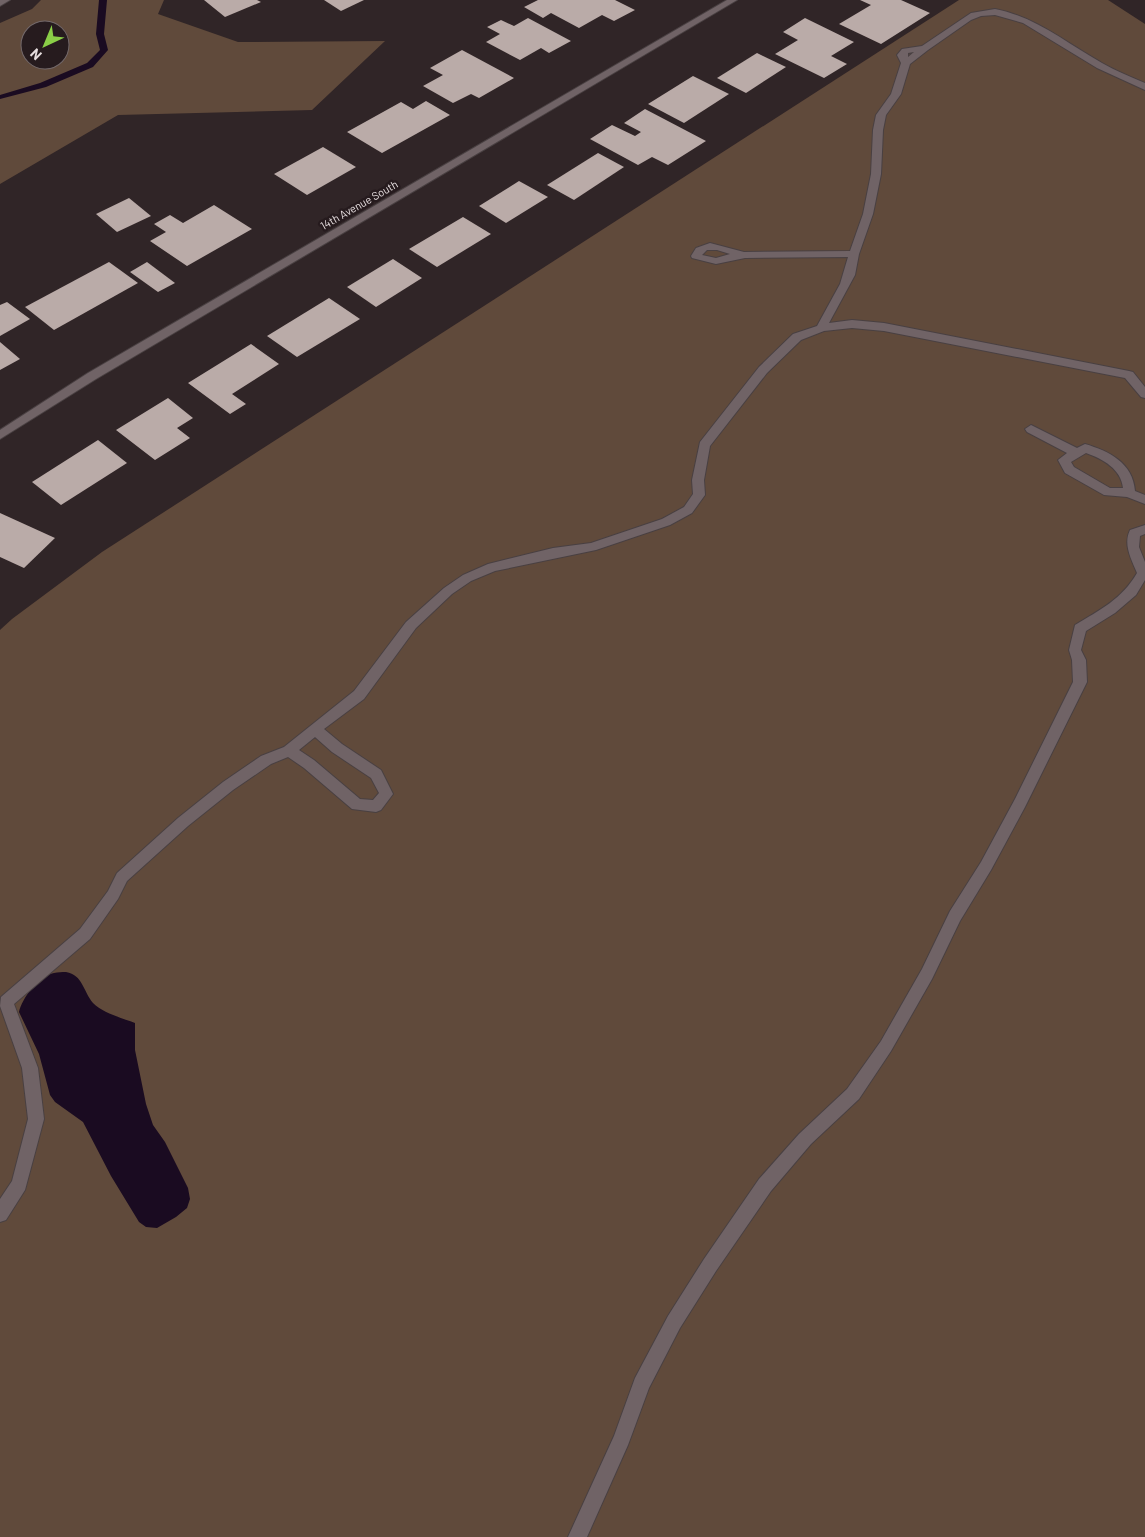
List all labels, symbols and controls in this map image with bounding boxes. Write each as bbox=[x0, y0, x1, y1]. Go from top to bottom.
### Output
north arrow bbox=[20, 20, 70, 70]
text: N bbox=[26, 45, 45, 64]
street label: 14th Avenue South bbox=[318, 177, 400, 232]

